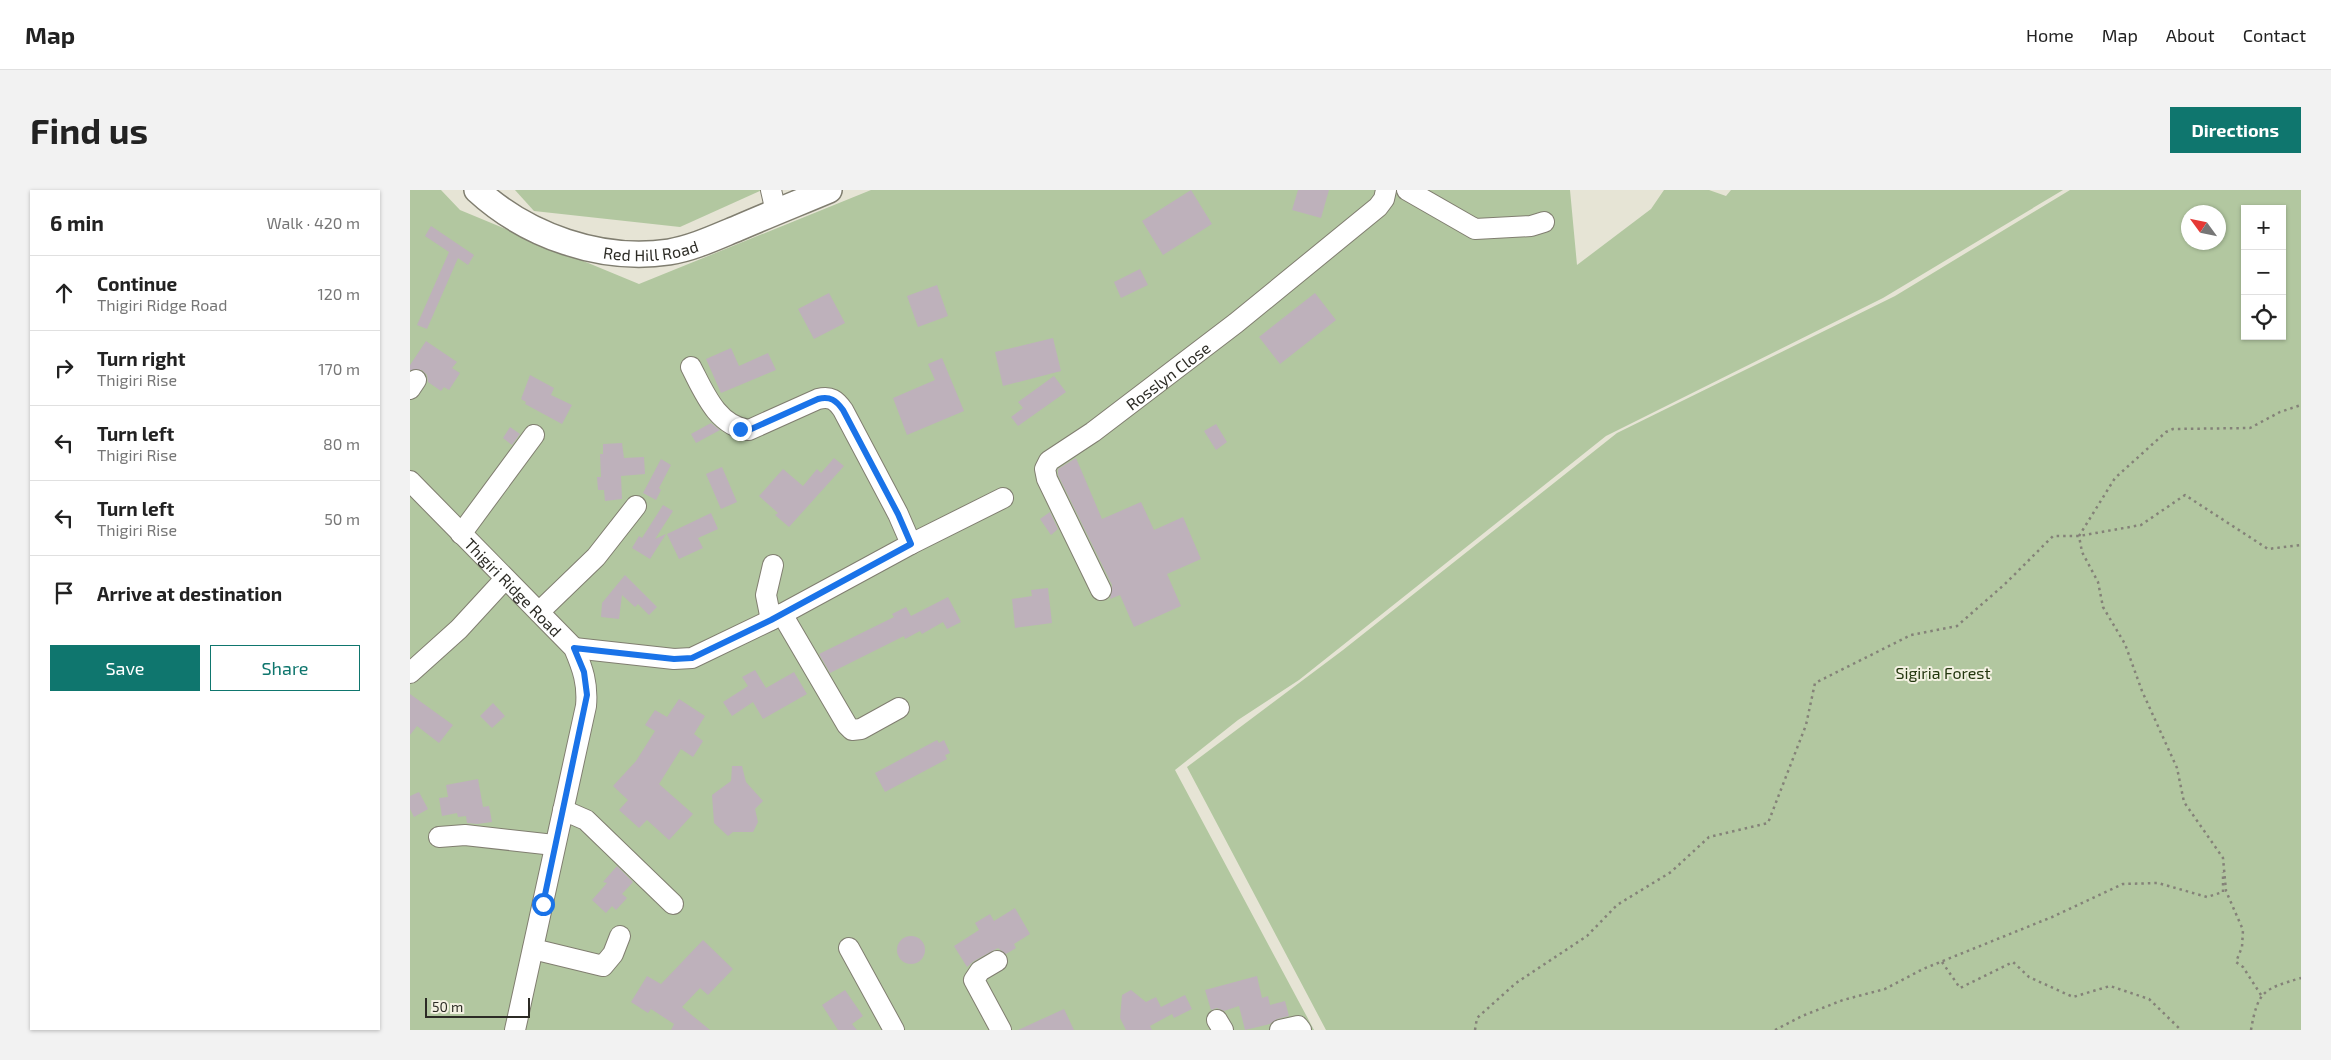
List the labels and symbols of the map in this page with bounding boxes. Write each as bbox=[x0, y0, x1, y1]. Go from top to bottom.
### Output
north arrow bbox=[2181, 205, 2226, 250]
street label: Red Hill Road bbox=[602, 235, 701, 264]
street label: Rosslyn Close bbox=[1122, 337, 1213, 413]
route end bbox=[729, 418, 752, 441]
street label: Thigiri Ridge Road bbox=[461, 533, 566, 640]
park label: Sigiria Forest bbox=[1895, 663, 1991, 682]
route start bbox=[532, 893, 555, 916]
scale bar bbox=[425, 995, 530, 1018]

